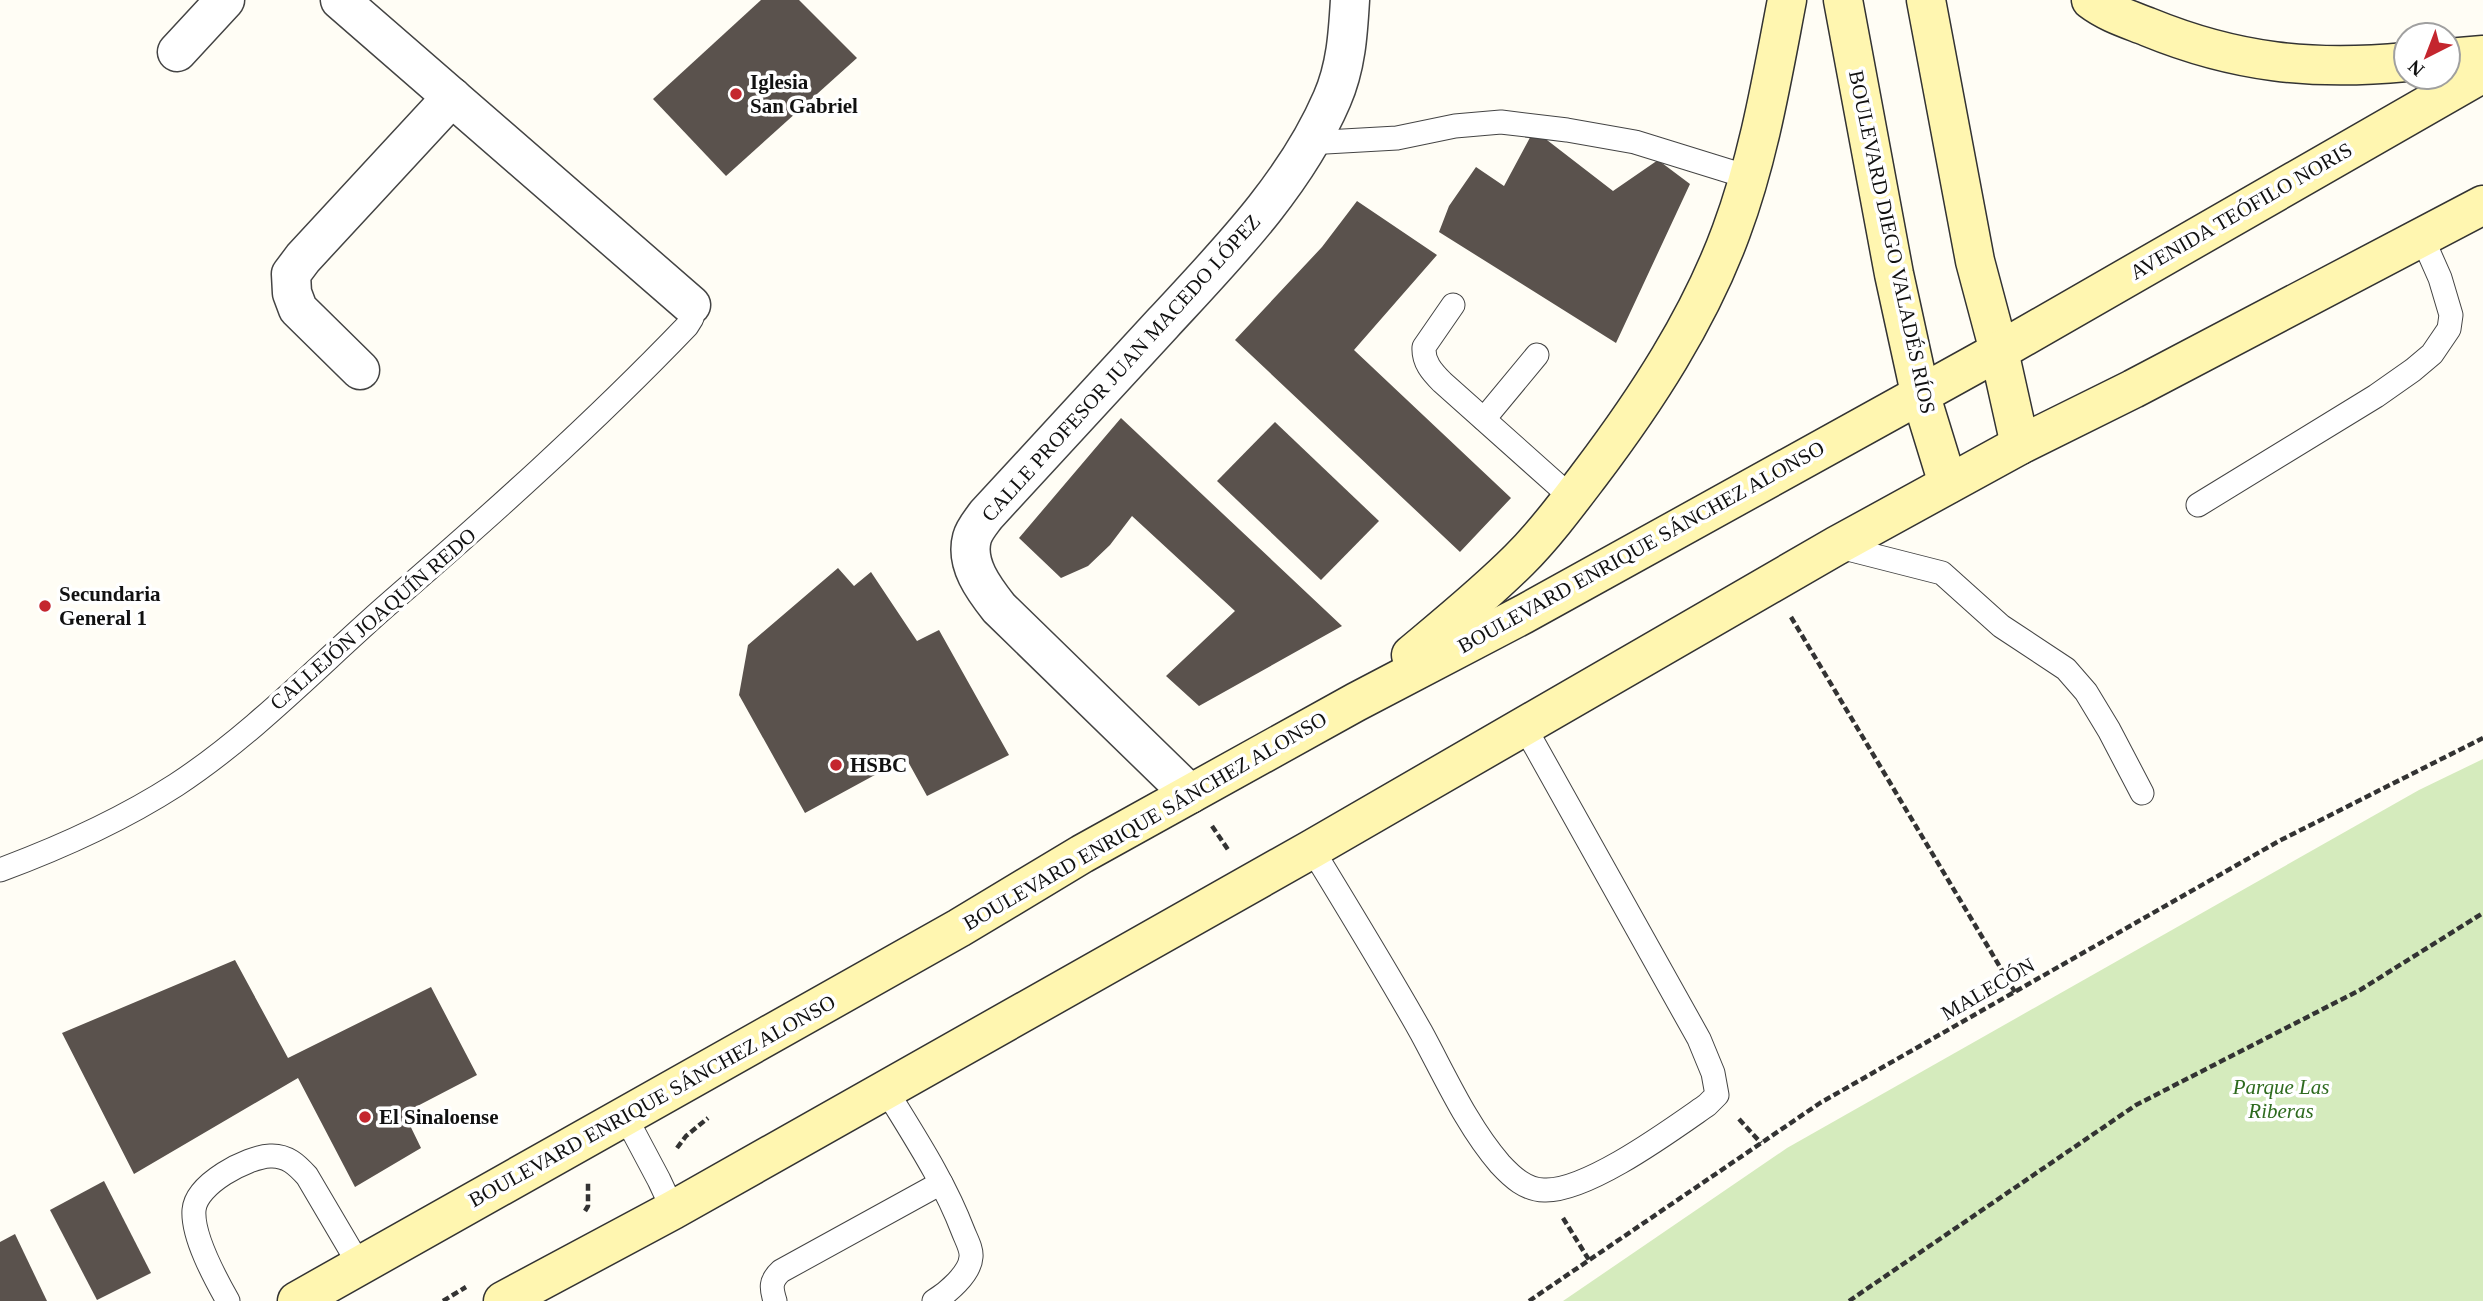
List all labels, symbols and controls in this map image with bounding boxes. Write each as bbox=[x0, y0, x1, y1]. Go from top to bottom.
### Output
north arrow bbox=[2392, 21, 2462, 91]
text: N bbox=[2404, 56, 2428, 81]
street label: BOULEVARD DIEGO VALADÉS RÍOS bbox=[1844, 68, 1940, 416]
place label: Iglesia San Gabriel bbox=[750, 70, 858, 118]
marker: Iglesia San Gabriel bbox=[728, 86, 744, 102]
street label: AVENIDA TEÓFILO NORIS bbox=[2126, 138, 2356, 284]
street label: CALLE PROFESOR JUAN MACEDO LÓPEZ bbox=[977, 210, 1265, 526]
street label: BOULEVARD ENRIQUE SÁNCHEZ ALONSO bbox=[1453, 436, 1829, 658]
street label: CALLEJÓN JOAQUÍN REDO bbox=[265, 523, 481, 715]
place label: Secundaria General 1 bbox=[59, 582, 161, 630]
marker: Secundaria General 1 bbox=[37, 598, 53, 614]
street label: BOULEVARD ENRIQUE SÁNCHEZ ALONSO bbox=[959, 707, 1331, 935]
place label: HSBC bbox=[850, 753, 907, 777]
marker: HSBC bbox=[828, 757, 844, 773]
street label: MALECÓN bbox=[1937, 953, 2039, 1025]
street label: BOULEVARD ENRIQUE SÁNCHEZ ALONSO bbox=[464, 990, 840, 1212]
park label: Parque Las Riberas bbox=[2232, 1075, 2329, 1123]
place label: El Sinaloense bbox=[379, 1105, 499, 1129]
marker: El Sinaloense bbox=[357, 1109, 373, 1125]

